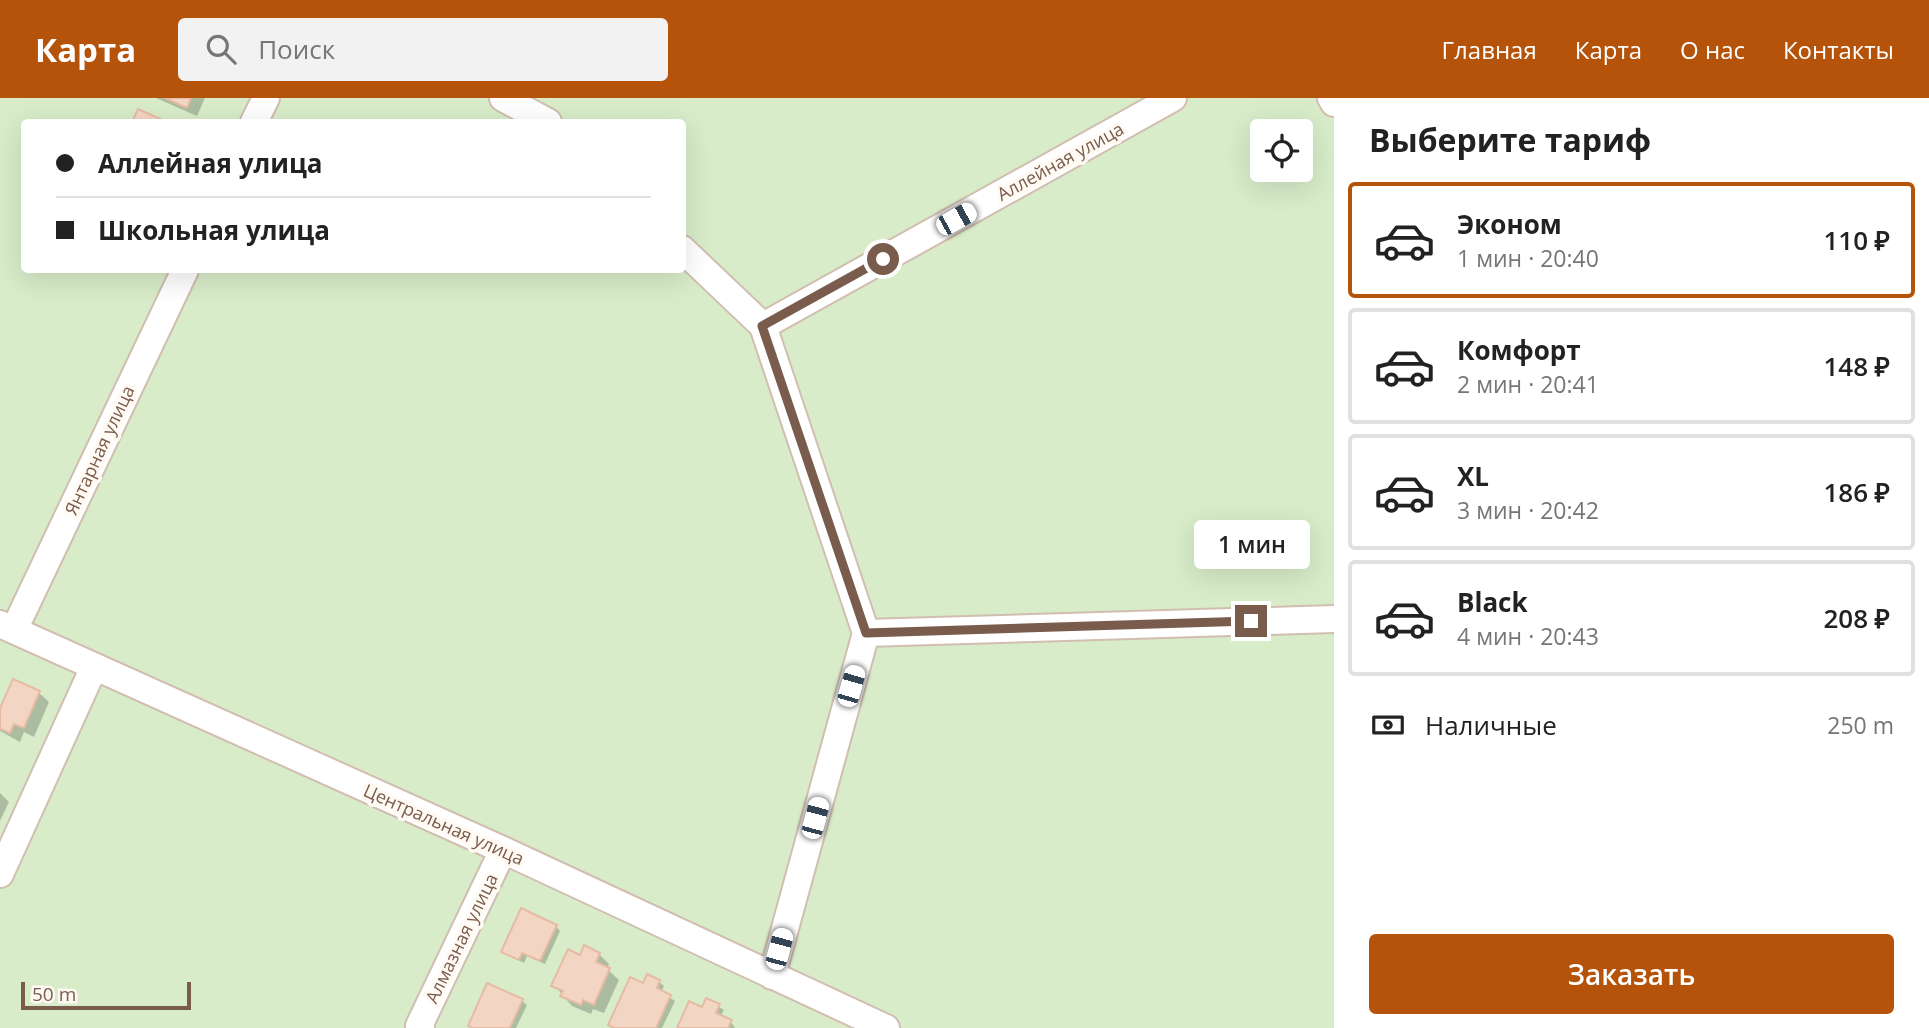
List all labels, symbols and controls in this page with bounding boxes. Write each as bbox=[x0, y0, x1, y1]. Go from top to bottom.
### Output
search box bbox=[178, 18, 668, 81]
text: Карта bbox=[35, 27, 136, 72]
icon: search bbox=[202, 30, 240, 68]
text: Поиск bbox=[258, 31, 335, 67]
text: Главная bbox=[1442, 33, 1537, 66]
text: Карта bbox=[1575, 33, 1642, 66]
text: О нас bbox=[1680, 33, 1745, 66]
text: Контакты bbox=[1783, 33, 1894, 66]
street label: Аллейная улица bbox=[992, 116, 1128, 206]
text: Выберите тариф bbox=[1369, 118, 1651, 161]
map controls bbox=[1250, 119, 1313, 182]
button: locate bbox=[1250, 119, 1313, 182]
text: Аллейная улица bbox=[98, 145, 323, 181]
car bbox=[933, 200, 980, 238]
text: Эконом bbox=[1457, 206, 1562, 242]
icon: car bbox=[1373, 209, 1436, 272]
text: Школьная улица bbox=[98, 212, 330, 248]
text: 110 ₽ bbox=[1824, 222, 1890, 258]
text: 1 мин · 20:40 bbox=[1457, 242, 1599, 274]
route start bbox=[867, 243, 899, 275]
text: Комфорт bbox=[1457, 332, 1581, 368]
icon: car bbox=[1373, 335, 1436, 398]
text: 148 ₽ bbox=[1824, 348, 1890, 384]
text: 2 мин · 20:41 bbox=[1457, 368, 1599, 400]
street label: Янтарная улица bbox=[58, 381, 140, 519]
text: XL bbox=[1457, 458, 1489, 494]
icon: car bbox=[1373, 461, 1436, 524]
text: 186 ₽ bbox=[1824, 474, 1890, 510]
text: 3 мин · 20:42 bbox=[1457, 494, 1599, 526]
callout: 1 мин bbox=[1193, 519, 1309, 568]
text: 1 мин bbox=[1218, 528, 1286, 560]
text: Black bbox=[1457, 584, 1528, 620]
icon: car bbox=[1373, 587, 1436, 650]
text: 208 ₽ bbox=[1824, 600, 1890, 636]
route end bbox=[1235, 605, 1267, 637]
text: 4 мин · 20:43 bbox=[1457, 620, 1599, 652]
car bbox=[836, 663, 867, 709]
icon: cash bbox=[1369, 706, 1407, 744]
text: Наличные bbox=[1425, 707, 1557, 743]
text: 250 m bbox=[1827, 709, 1894, 741]
street label: Центральная улица bbox=[360, 778, 528, 870]
car bbox=[800, 795, 831, 841]
street label: Алмазная улица bbox=[419, 869, 503, 1007]
car bbox=[764, 926, 795, 972]
button: Заказать bbox=[1369, 934, 1894, 1014]
scale bar bbox=[21, 979, 191, 1011]
text: 50 m bbox=[32, 981, 76, 1007]

